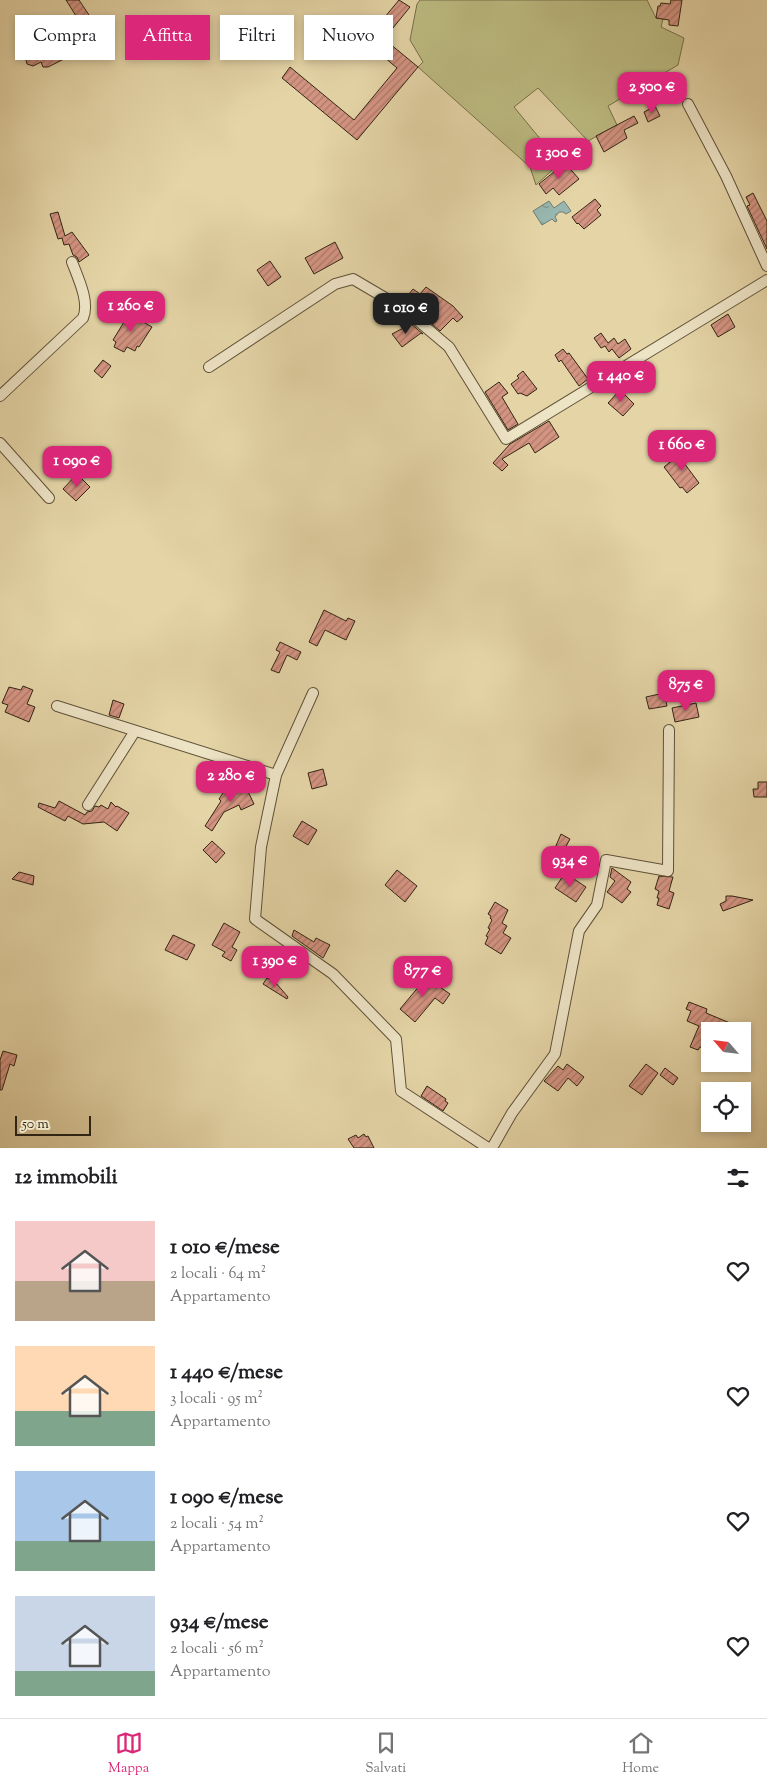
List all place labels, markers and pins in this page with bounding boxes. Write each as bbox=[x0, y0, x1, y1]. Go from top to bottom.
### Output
pin: 2 500 € bbox=[606, 72, 698, 114]
pin: 1 300 € bbox=[513, 138, 605, 180]
pin: 1 260 € bbox=[85, 290, 177, 333]
pin: 1 010 € bbox=[360, 292, 452, 335]
pin: 1 440 € bbox=[575, 360, 667, 403]
pin: 1 660 € bbox=[636, 430, 728, 472]
pin: 1 090 € bbox=[31, 446, 123, 488]
pin: 875 € bbox=[651, 670, 721, 712]
pin: 2 280 € bbox=[185, 760, 277, 803]
pin: 934 € bbox=[535, 846, 605, 888]
pin: 1 390 € bbox=[229, 946, 321, 988]
pin: 877 € bbox=[388, 956, 458, 998]

